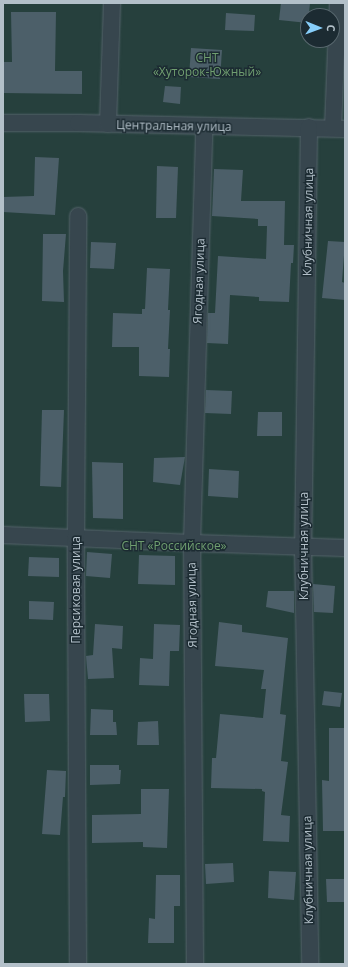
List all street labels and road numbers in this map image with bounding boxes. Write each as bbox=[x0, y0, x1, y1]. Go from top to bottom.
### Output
street label: Центральная улица bbox=[116, 118, 232, 134]
street label: Клубничная улица bbox=[300, 168, 316, 276]
street label: Ягодная улица bbox=[190, 238, 208, 324]
street label: Клубничная улица bbox=[297, 492, 311, 600]
street label: Персиковая улица bbox=[69, 536, 83, 644]
street label: Ягодная улица bbox=[184, 562, 200, 648]
street label: Клубничная улица bbox=[300, 816, 316, 924]

